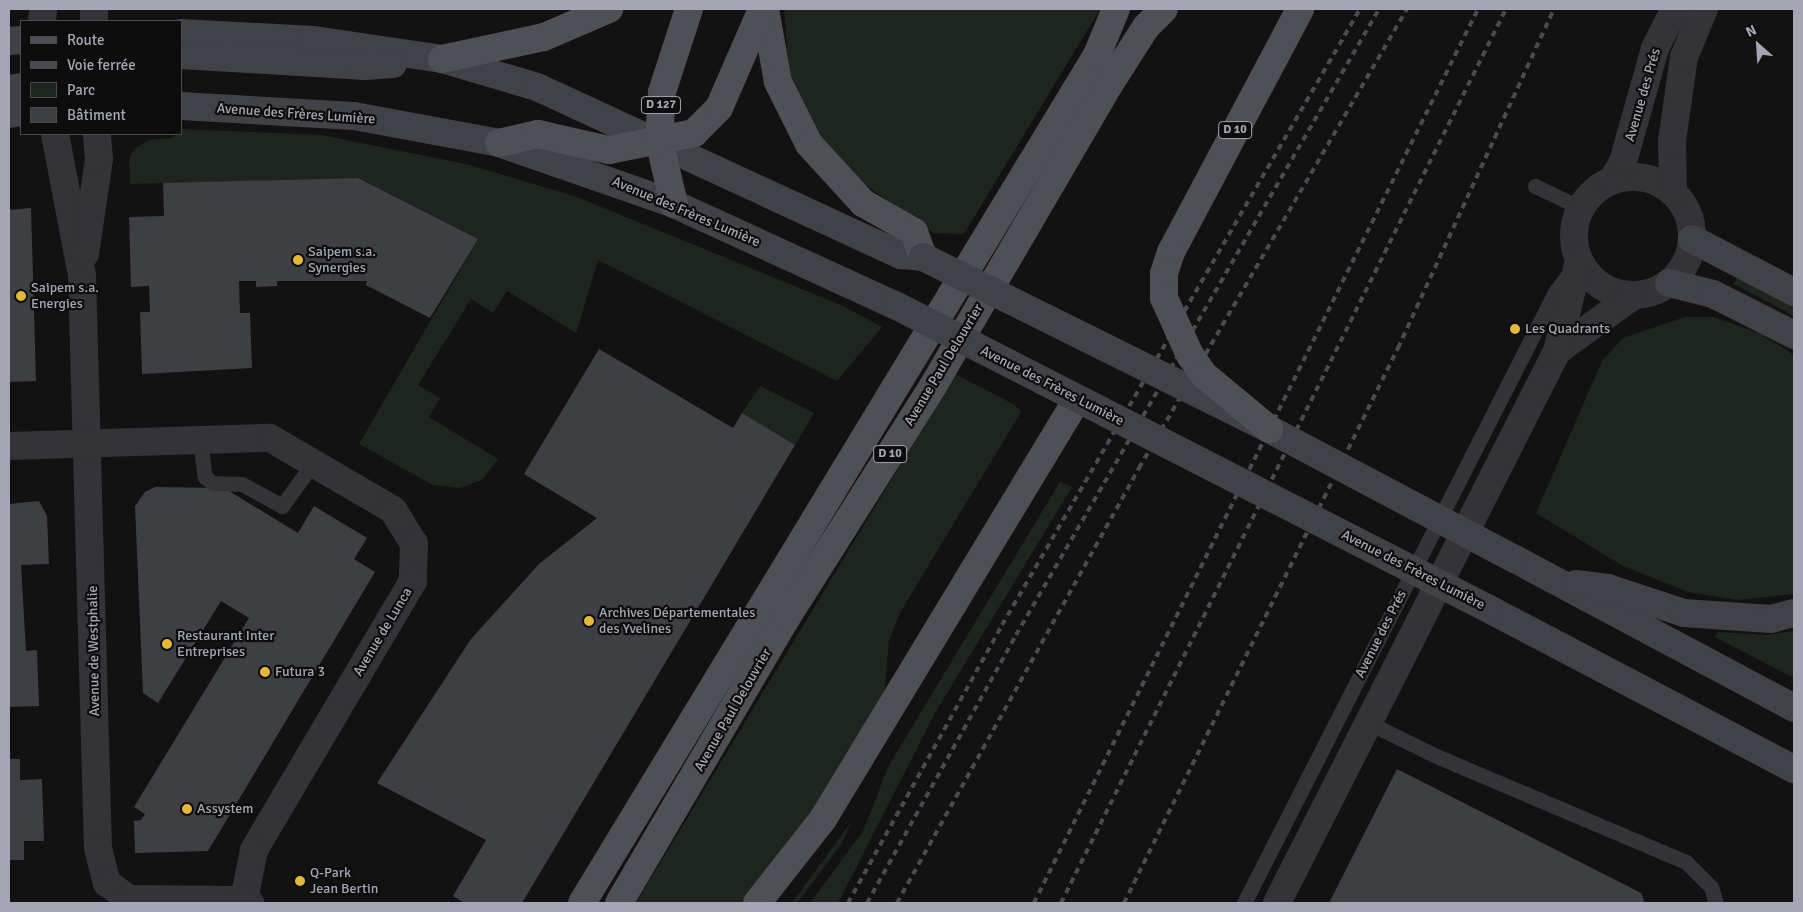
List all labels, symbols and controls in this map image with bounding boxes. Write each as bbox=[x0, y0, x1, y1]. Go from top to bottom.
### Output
legend bbox=[20, 20, 182, 135]
north arrow bbox=[1733, 20, 1783, 70]
text: N bbox=[1743, 21, 1759, 41]
text: Route bbox=[67, 31, 104, 49]
street label: Avenue des Prés bbox=[1622, 46, 1664, 144]
text: Voie ferrée bbox=[67, 56, 136, 74]
text: Parc bbox=[67, 81, 95, 99]
road number: D 127 bbox=[640, 96, 682, 114]
street label: Avenue des Frères Lumière bbox=[216, 100, 376, 128]
text: Bâtiment bbox=[67, 106, 126, 124]
road number: D 10 bbox=[1218, 120, 1252, 140]
street label: Avenue des Frères Lumière bbox=[610, 173, 762, 251]
place label: Saipem s.a. Synergies bbox=[308, 244, 376, 276]
marker: Saipem s.a. Synergies bbox=[292, 254, 304, 266]
place label: Saipem s.a. Energies bbox=[31, 280, 99, 312]
marker: Saipem s.a. Energies bbox=[15, 290, 27, 302]
street label: Avenue Paul Delouvrier bbox=[901, 301, 987, 429]
place label: Les Quadrants bbox=[1525, 321, 1610, 337]
marker: Les Quadrants bbox=[1509, 323, 1521, 335]
street label: Avenue des Frères Lumière bbox=[977, 342, 1127, 430]
road number: D 10 bbox=[872, 444, 908, 464]
street label: Avenue des Frères Lumière bbox=[1338, 526, 1488, 614]
street label: Avenue de Westphalie bbox=[84, 585, 104, 717]
street label: Avenue de Lunca bbox=[350, 585, 416, 679]
street label: Avenue des Prés bbox=[1352, 587, 1410, 681]
place label: Archives Départementales des Yvelines bbox=[599, 605, 755, 638]
marker: Archives Départementales des Yvelines bbox=[583, 615, 595, 627]
place label: Restaurant Inter Entreprises bbox=[177, 628, 274, 660]
marker: Restaurant Inter Entreprises bbox=[161, 638, 173, 650]
street label: Avenue Paul Delouvrier bbox=[691, 646, 775, 774]
place label: Futura 3 bbox=[275, 664, 325, 680]
marker: Futura 3 bbox=[259, 666, 271, 678]
place label: Assystem bbox=[197, 801, 253, 817]
marker: Assystem bbox=[181, 803, 193, 815]
place label: Q-Park Jean Bertin bbox=[310, 865, 378, 898]
marker: Q-Park Jean Bertin bbox=[294, 875, 306, 887]

